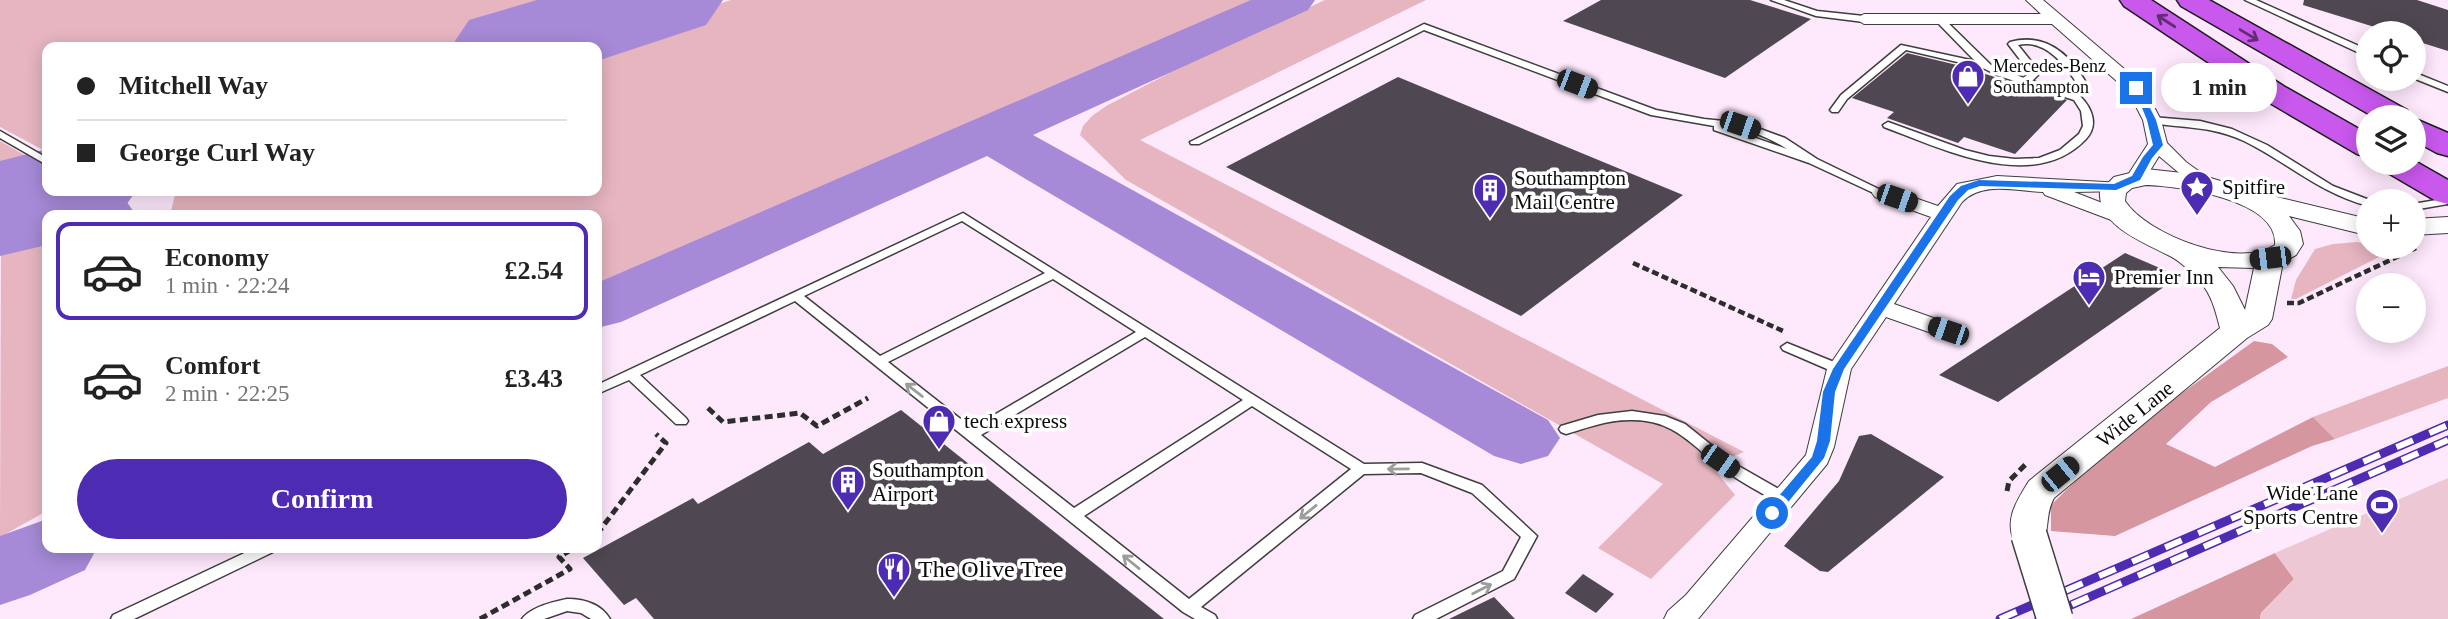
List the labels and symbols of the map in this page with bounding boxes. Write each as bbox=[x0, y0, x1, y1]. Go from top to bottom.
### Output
one-way arrow bbox=[2157, 14, 2177, 28]
one-way arrow bbox=[2238, 28, 2258, 42]
place label: Mercedes-Benz Southampton bbox=[1993, 56, 2106, 97]
shop icon: Mercedes-Benz Southampton bbox=[1949, 57, 1987, 106]
callout: 1 min bbox=[2160, 64, 2276, 112]
car bbox=[1554, 67, 1601, 101]
route end bbox=[2120, 72, 2152, 104]
car bbox=[1717, 108, 1764, 142]
place label: Southampton Mail Centre bbox=[1514, 166, 1627, 214]
place icon: Spitfire bbox=[2178, 168, 2216, 217]
building icon: Southampton Mail Centre bbox=[1471, 171, 1509, 220]
place label: Spitfire bbox=[2222, 175, 2285, 199]
car bbox=[1874, 181, 1921, 215]
car bbox=[2248, 245, 2293, 271]
hotel icon: Premier Inn bbox=[2070, 258, 2108, 307]
place label: Premier Inn bbox=[2114, 265, 2214, 289]
car bbox=[1925, 314, 1972, 348]
street label: Wide Lane bbox=[2092, 376, 2178, 452]
one-way arrow bbox=[906, 383, 924, 398]
shop icon: tech express bbox=[920, 402, 958, 451]
place label: tech express bbox=[964, 409, 1067, 433]
car bbox=[1697, 440, 1744, 482]
car bbox=[2038, 453, 2083, 495]
place label: Southampton Airport bbox=[872, 458, 985, 506]
one-way arrow bbox=[1386, 462, 1409, 475]
building icon: Southampton Airport bbox=[829, 463, 867, 512]
place label: Wide Lane Sports Centre bbox=[2243, 481, 2358, 529]
sports icon: Wide Lane Sports Centre bbox=[2363, 486, 2401, 535]
route start bbox=[1756, 497, 1788, 529]
one-way arrow bbox=[1300, 504, 1318, 520]
restaurant icon: The Olive Tree bbox=[875, 550, 913, 599]
one-way arrow bbox=[1122, 555, 1140, 570]
place label: The Olive Tree bbox=[918, 556, 1063, 582]
one-way arrow bbox=[1471, 581, 1492, 595]

